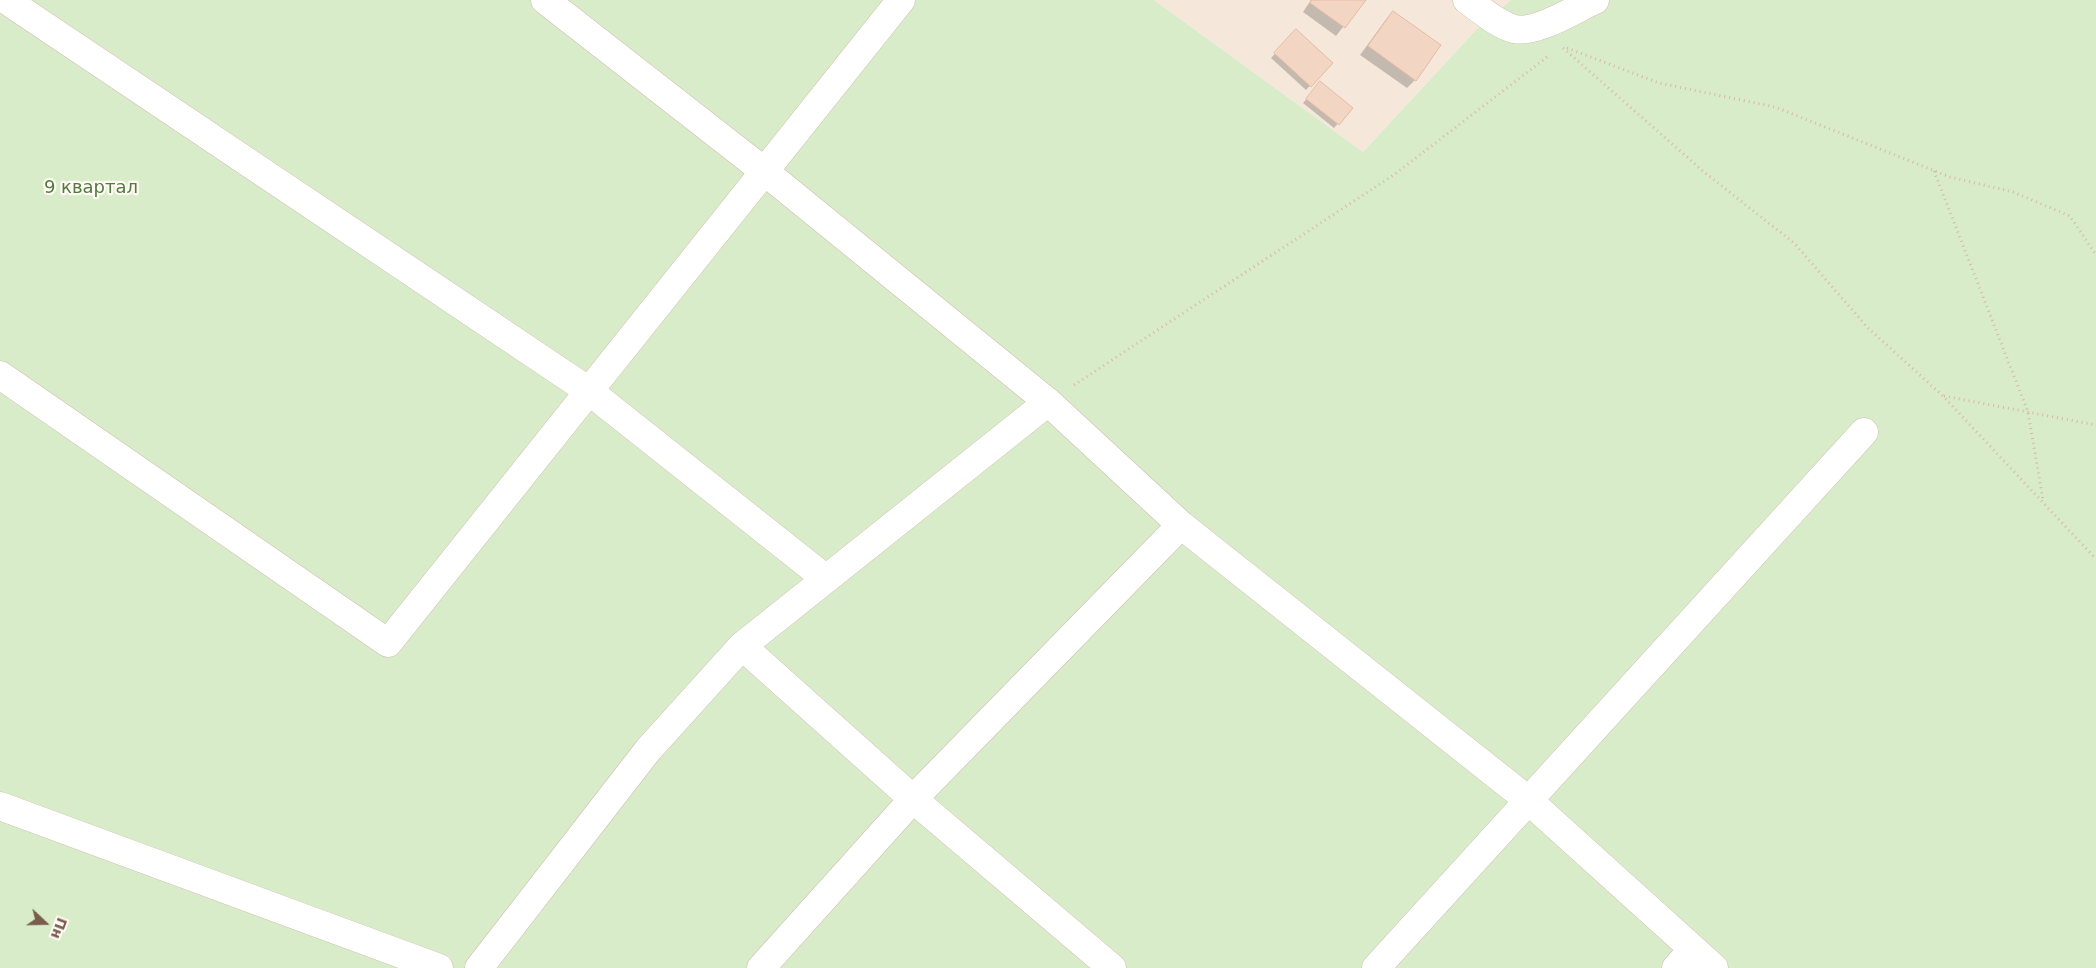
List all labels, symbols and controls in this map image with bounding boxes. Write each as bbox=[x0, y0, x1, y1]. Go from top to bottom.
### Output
park label: 9 квартал bbox=[44, 177, 138, 199]
north arrow bbox=[20, 898, 70, 948]
text: Пн bbox=[48, 916, 70, 941]

